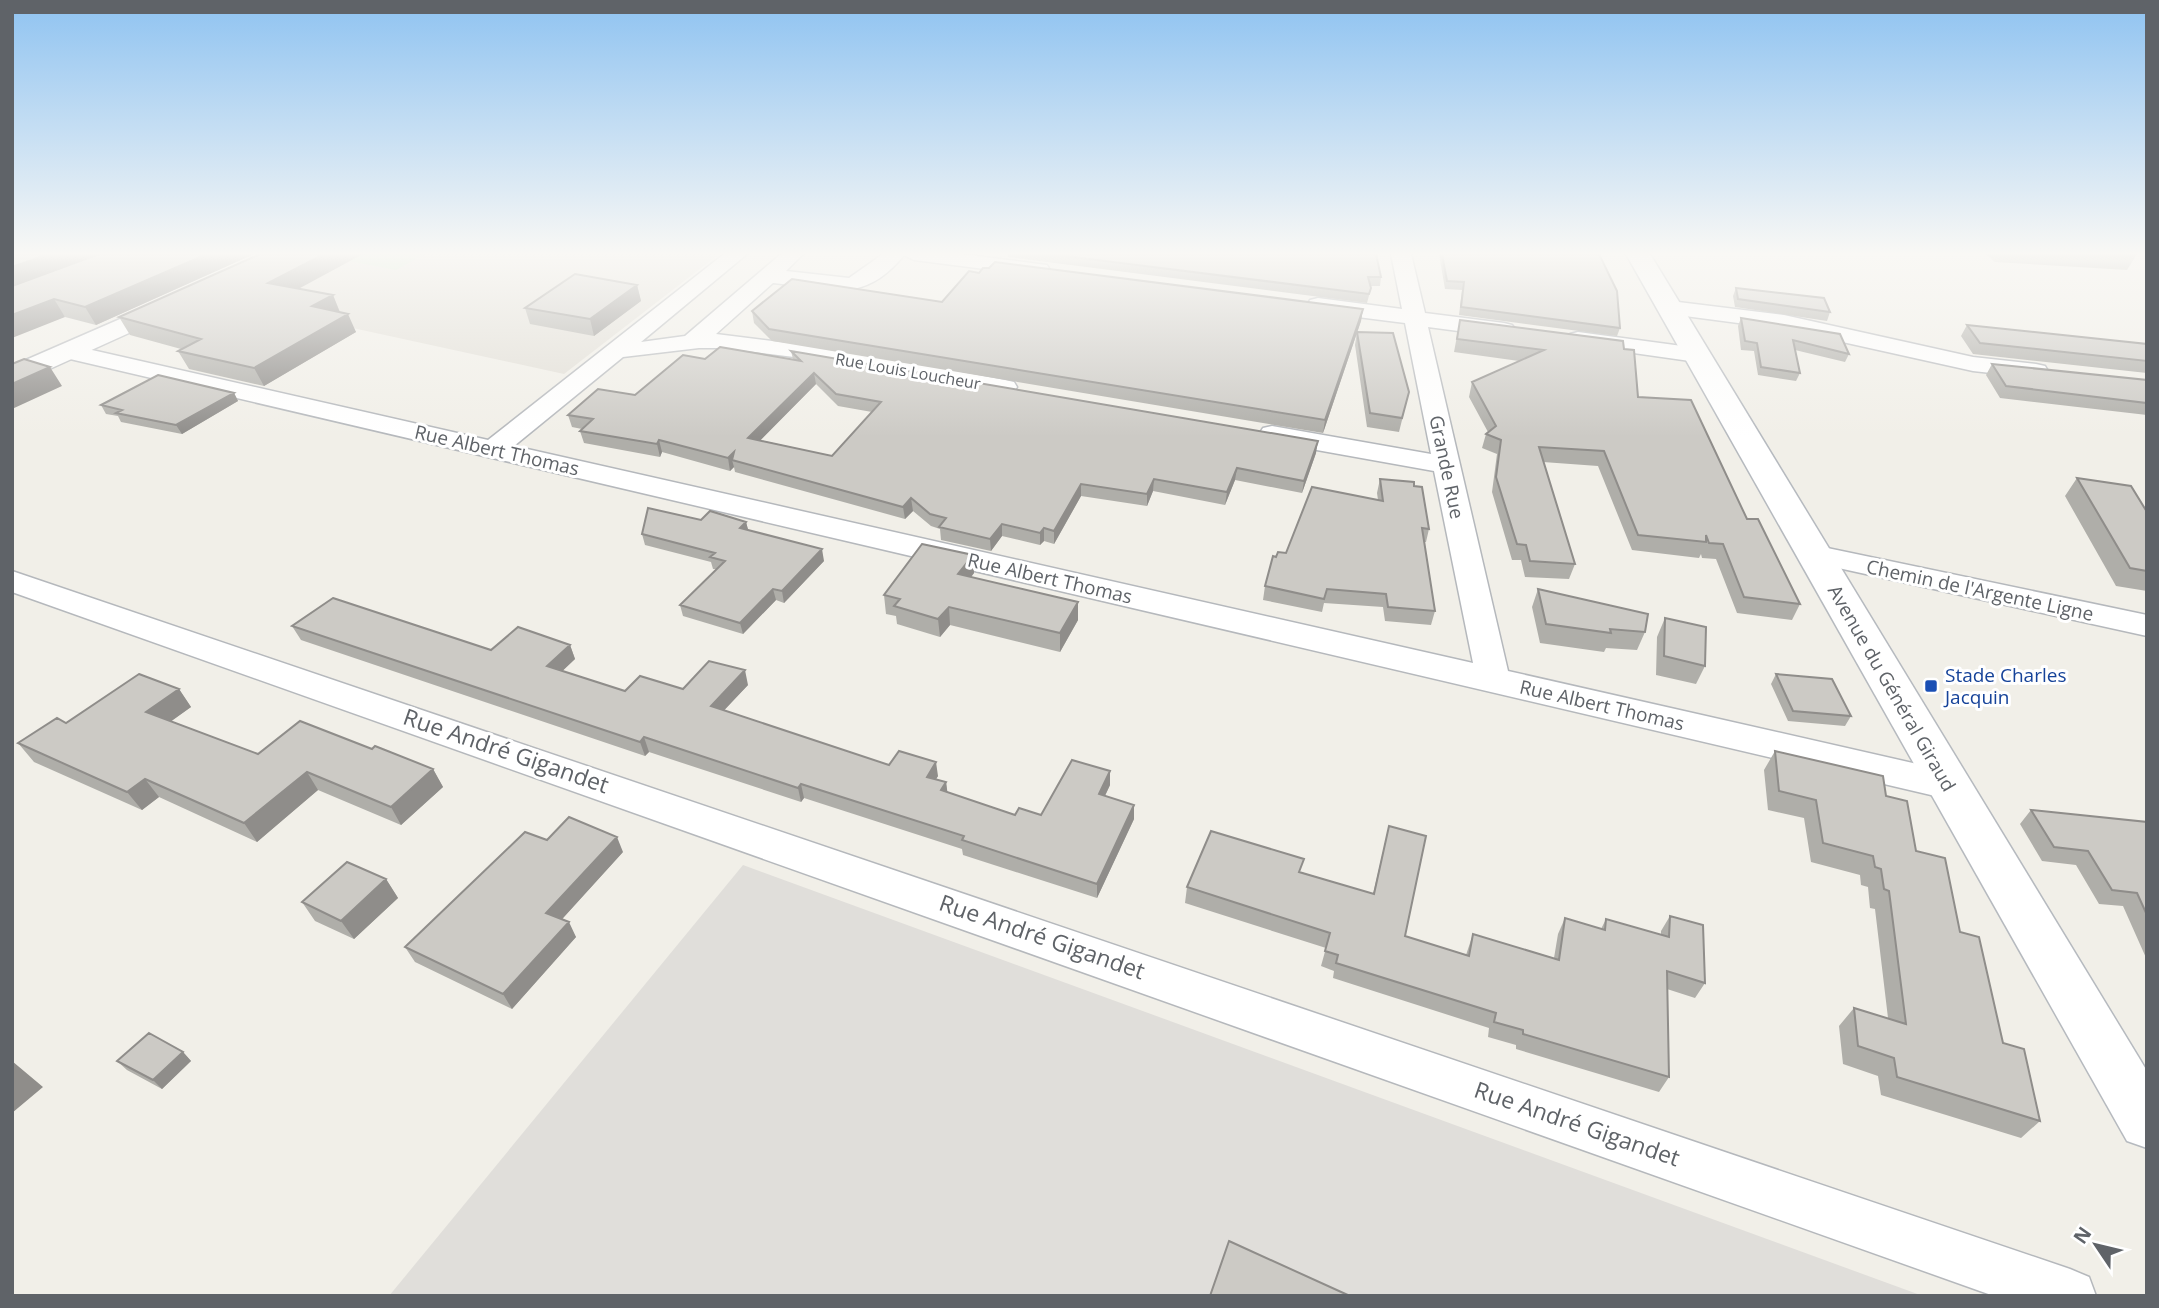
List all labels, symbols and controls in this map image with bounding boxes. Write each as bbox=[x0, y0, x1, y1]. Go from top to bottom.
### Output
street label: Rue Louis Loucheur bbox=[834, 347, 983, 395]
street label: Grande Rue bbox=[1423, 413, 1471, 521]
street label: Rue Albert Thomas bbox=[412, 418, 582, 482]
street label: Rue Albert Thomas bbox=[965, 546, 1135, 610]
street label: Chemin de l'Argente Ligne bbox=[1864, 553, 2096, 627]
street label: Avenue du Général Giraud bbox=[1822, 580, 1962, 796]
place label: Stade Charles Jacquin bbox=[1943, 662, 2066, 710]
street label: Rue Albert Thomas bbox=[1517, 673, 1687, 737]
marker: Stade Charles Jacquin bbox=[1923, 678, 1939, 694]
street label: Rue André Gigandet bbox=[399, 700, 613, 800]
street label: Rue André Gigandet bbox=[935, 886, 1149, 986]
street label: Rue André Gigandet bbox=[1470, 1073, 1684, 1173]
north arrow bbox=[2061, 1210, 2131, 1280]
text: N bbox=[2067, 1221, 2097, 1249]

